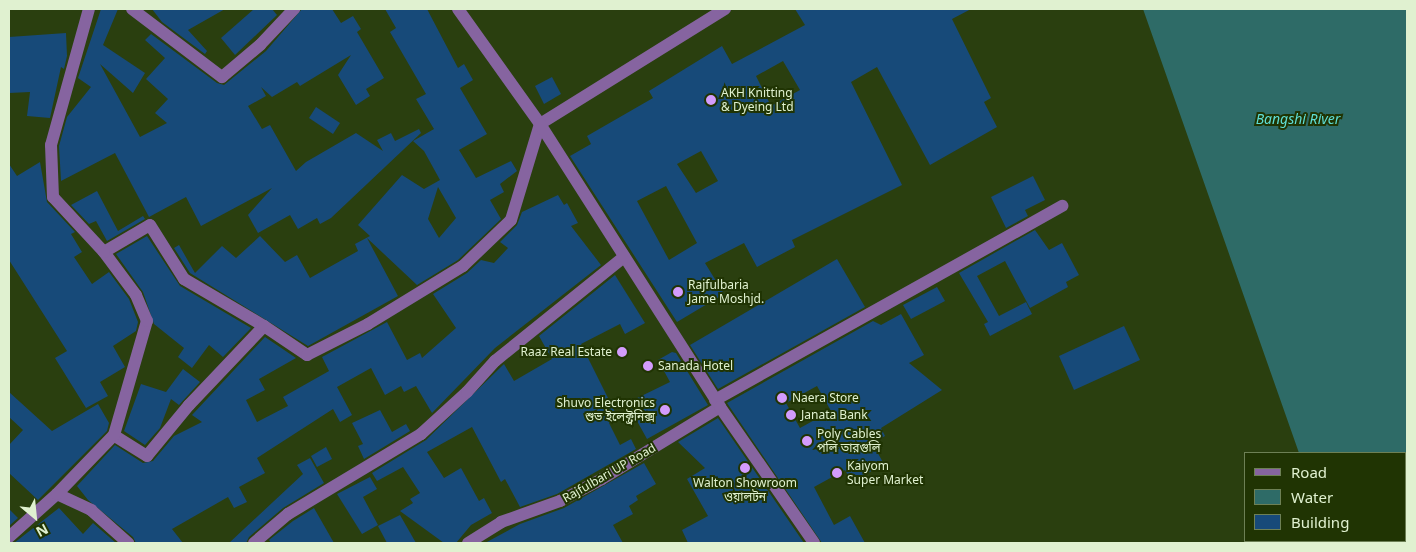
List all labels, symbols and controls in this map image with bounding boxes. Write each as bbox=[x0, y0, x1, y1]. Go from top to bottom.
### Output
place label: AKH Knitting & Dyeing Ltd bbox=[721, 86, 794, 114]
marker: AKH Knitting & Dyeing Ltd bbox=[705, 94, 717, 106]
water label: Bangshi River bbox=[1256, 111, 1340, 127]
place label: Rajfulbaria Jame Moshjd. bbox=[688, 278, 764, 306]
marker: Rajfulbaria Jame Moshjd. bbox=[672, 286, 684, 298]
place label: Raaz Real Estate bbox=[521, 345, 612, 359]
marker: Raaz Real Estate bbox=[616, 346, 628, 358]
place label: Sanada Hotel bbox=[658, 359, 733, 373]
marker: Sanada Hotel bbox=[642, 360, 654, 372]
place label: Naera Store bbox=[792, 391, 859, 405]
marker: Naera Store bbox=[776, 392, 788, 404]
place label: Shuvo Electronics শুভ ইলেক্ট্রনিক্স bbox=[556, 396, 655, 424]
marker: Shuvo Electronics শুভ ইলেক্ট্রনিক্স bbox=[659, 404, 671, 416]
place label: Janata Bank bbox=[801, 408, 868, 422]
marker: Janata Bank bbox=[785, 409, 797, 421]
place label: Poly Cables পলি তারগুলি bbox=[817, 427, 881, 455]
marker: Poly Cables পলি তারগুলি bbox=[801, 435, 813, 447]
street label: Rajfulbari UP Road bbox=[560, 440, 658, 506]
legend bbox=[1244, 452, 1406, 542]
place label: Kaiyom Super Market bbox=[847, 459, 923, 487]
marker: Walton Showroom ওয়ালটন bbox=[739, 462, 751, 474]
text: Road bbox=[1291, 462, 1327, 482]
marker: Kaiyom Super Market bbox=[831, 467, 843, 479]
place label: Walton Showroom ওয়ালটন bbox=[693, 476, 797, 504]
text: Water bbox=[1291, 487, 1333, 507]
north arrow bbox=[10, 492, 60, 542]
text: Building bbox=[1291, 512, 1349, 532]
text: N bbox=[33, 520, 52, 542]

